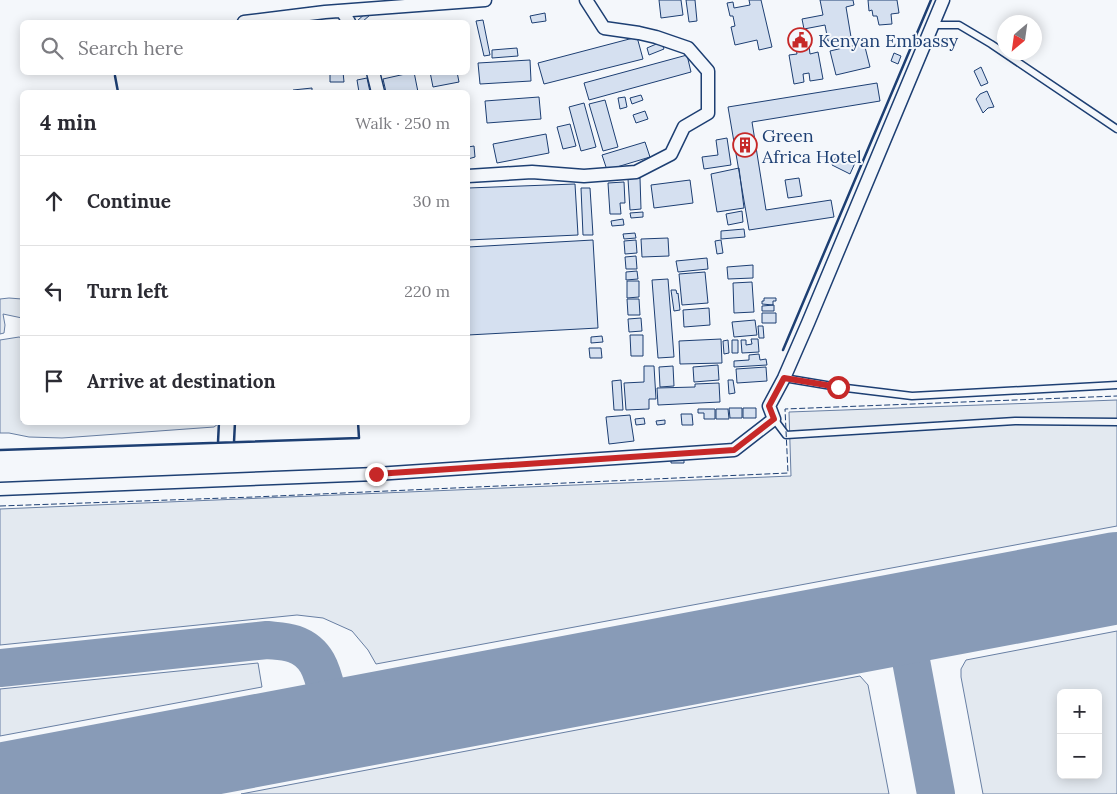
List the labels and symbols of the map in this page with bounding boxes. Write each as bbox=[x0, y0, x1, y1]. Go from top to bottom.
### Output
north arrow bbox=[997, 15, 1042, 60]
public building icon: Kenyan Embassy bbox=[787, 27, 813, 53]
place label: Kenyan Embassy bbox=[818, 29, 959, 52]
place label: Green Africa Hotel bbox=[761, 124, 862, 168]
building icon: Green Africa Hotel bbox=[732, 132, 758, 158]
route start bbox=[827, 376, 850, 399]
route end bbox=[365, 463, 388, 486]

